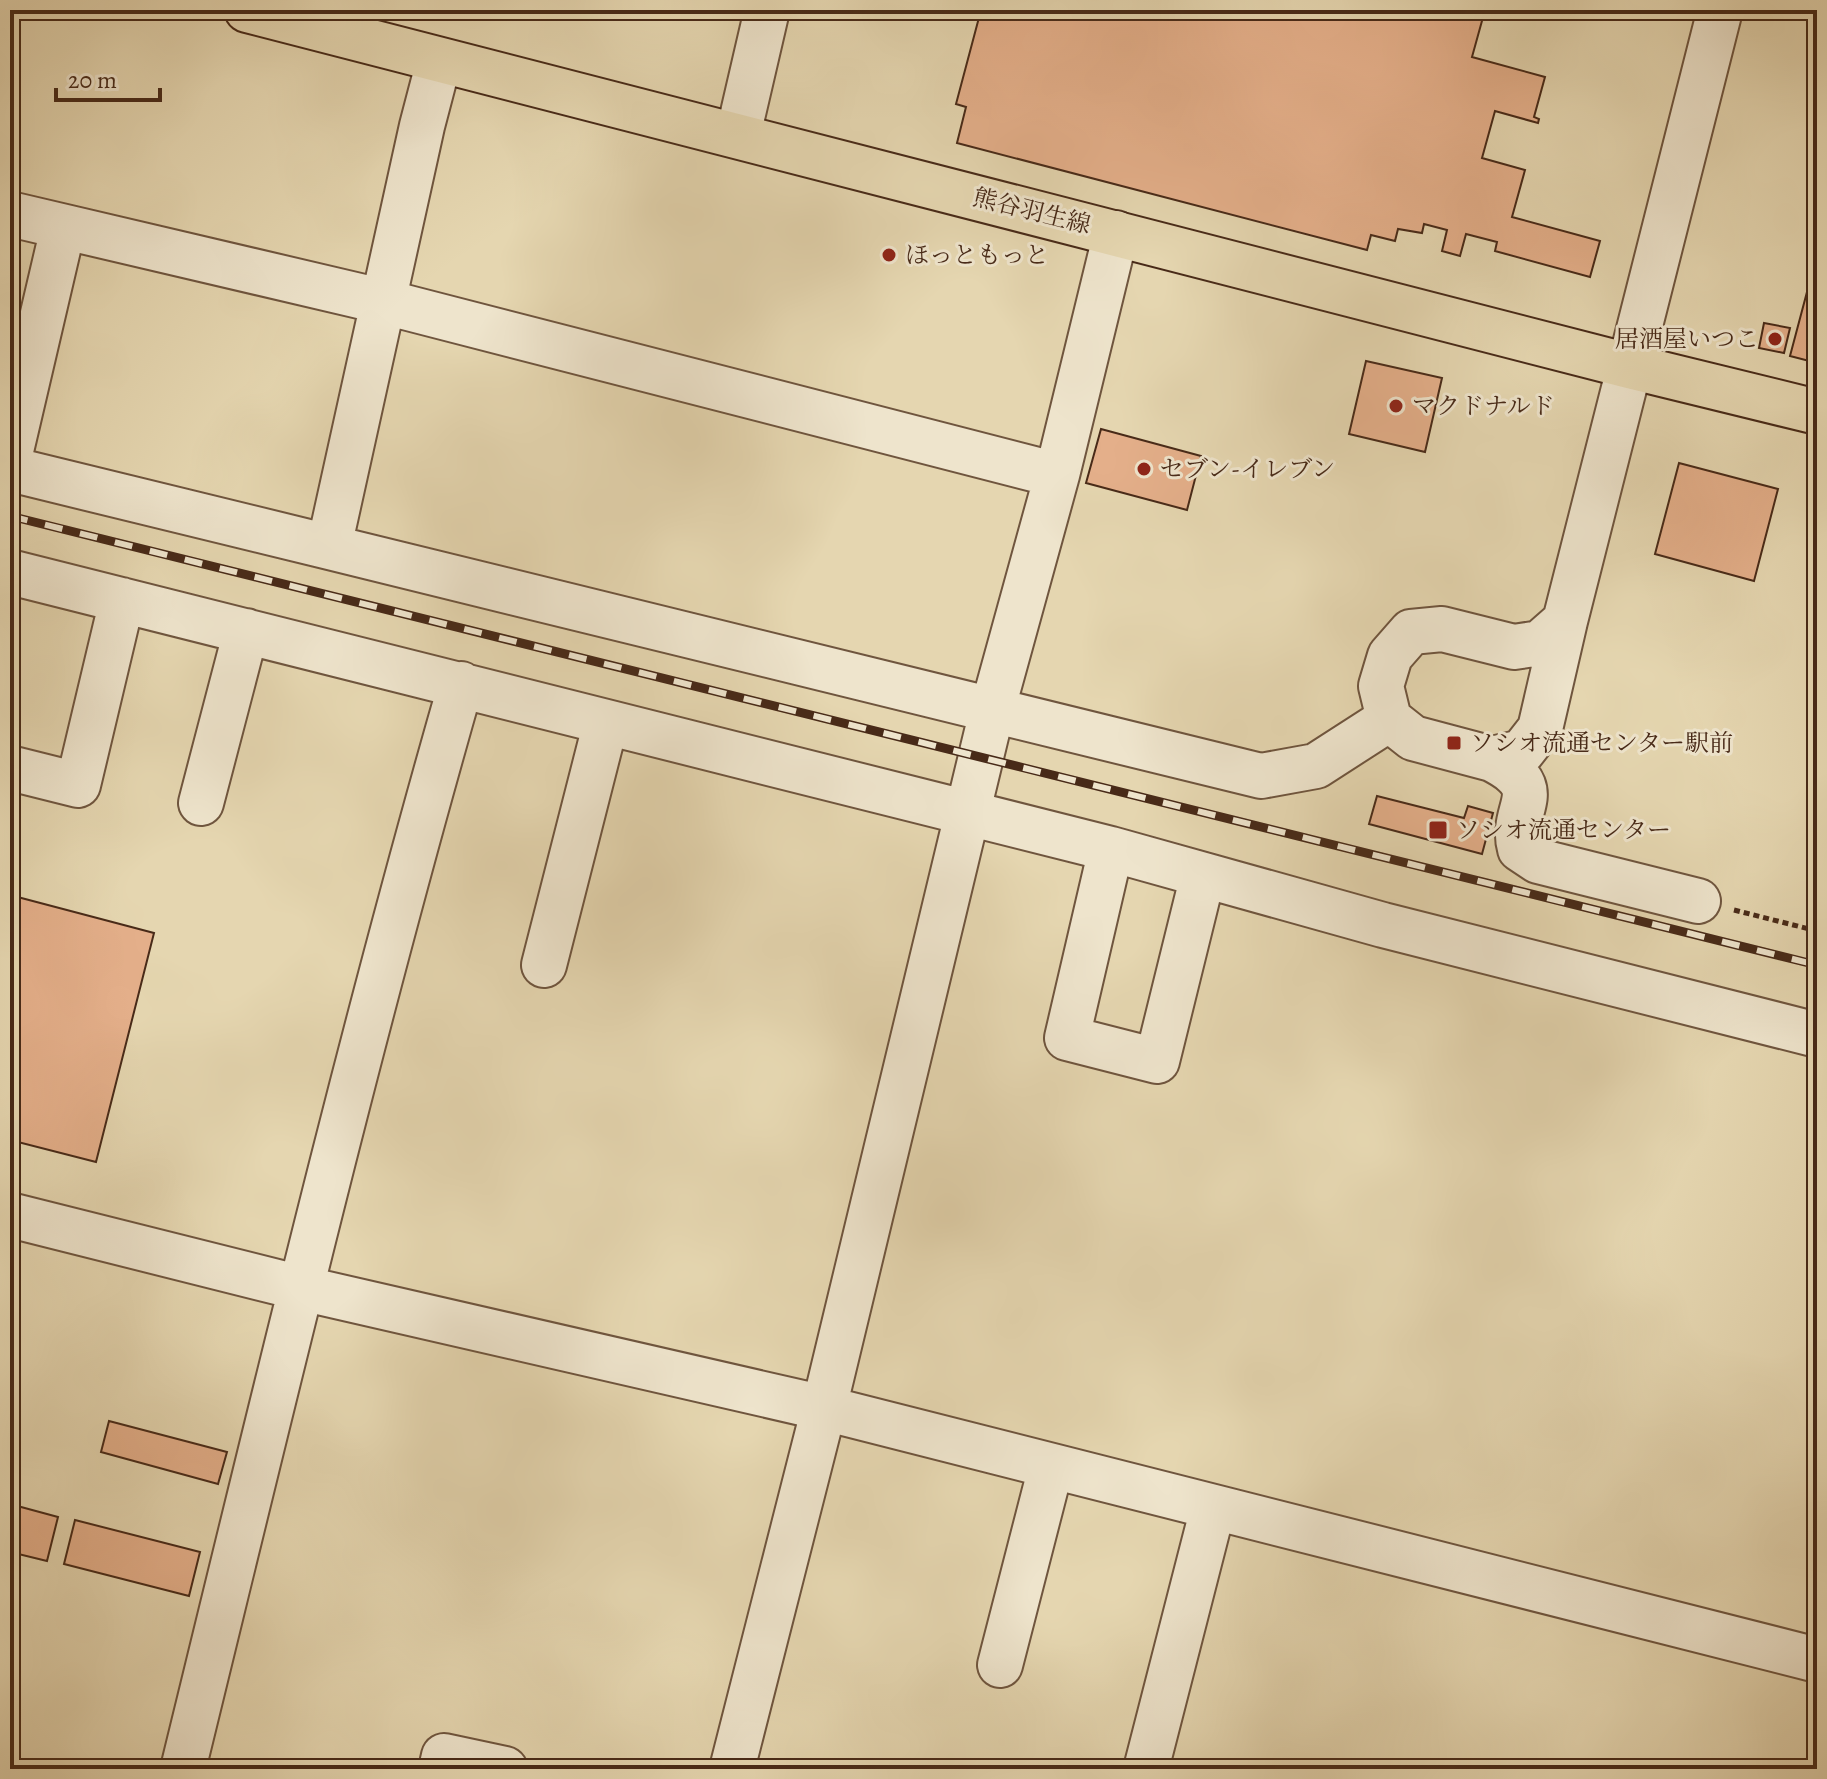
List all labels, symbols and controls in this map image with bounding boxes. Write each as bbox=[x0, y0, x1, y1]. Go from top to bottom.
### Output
scale bar bbox=[56, 52, 160, 102]
text: 20 m bbox=[68, 64, 117, 96]
street label: 熊谷羽生線 bbox=[970, 181, 1094, 241]
place label: ほっともっと bbox=[905, 239, 1049, 271]
marker: ほっともっと bbox=[880, 246, 898, 264]
place label: 居酒屋いつこ bbox=[1615, 323, 1759, 355]
marker: 居酒屋いつこ bbox=[1766, 330, 1784, 348]
place label: マクドナルド bbox=[1412, 390, 1555, 422]
marker: マクドナルド bbox=[1387, 397, 1405, 415]
place label: セブン-イレブン bbox=[1160, 453, 1335, 485]
marker: セブン-イレブン bbox=[1135, 460, 1153, 478]
place label: ソシオ流通センター駅前 bbox=[1470, 727, 1733, 759]
marker: ソシオ流通センター駅前 bbox=[1445, 734, 1463, 752]
place label: ソシオ流通センター bbox=[1456, 814, 1671, 846]
marker: ソシオ流通センター bbox=[1427, 819, 1449, 841]

